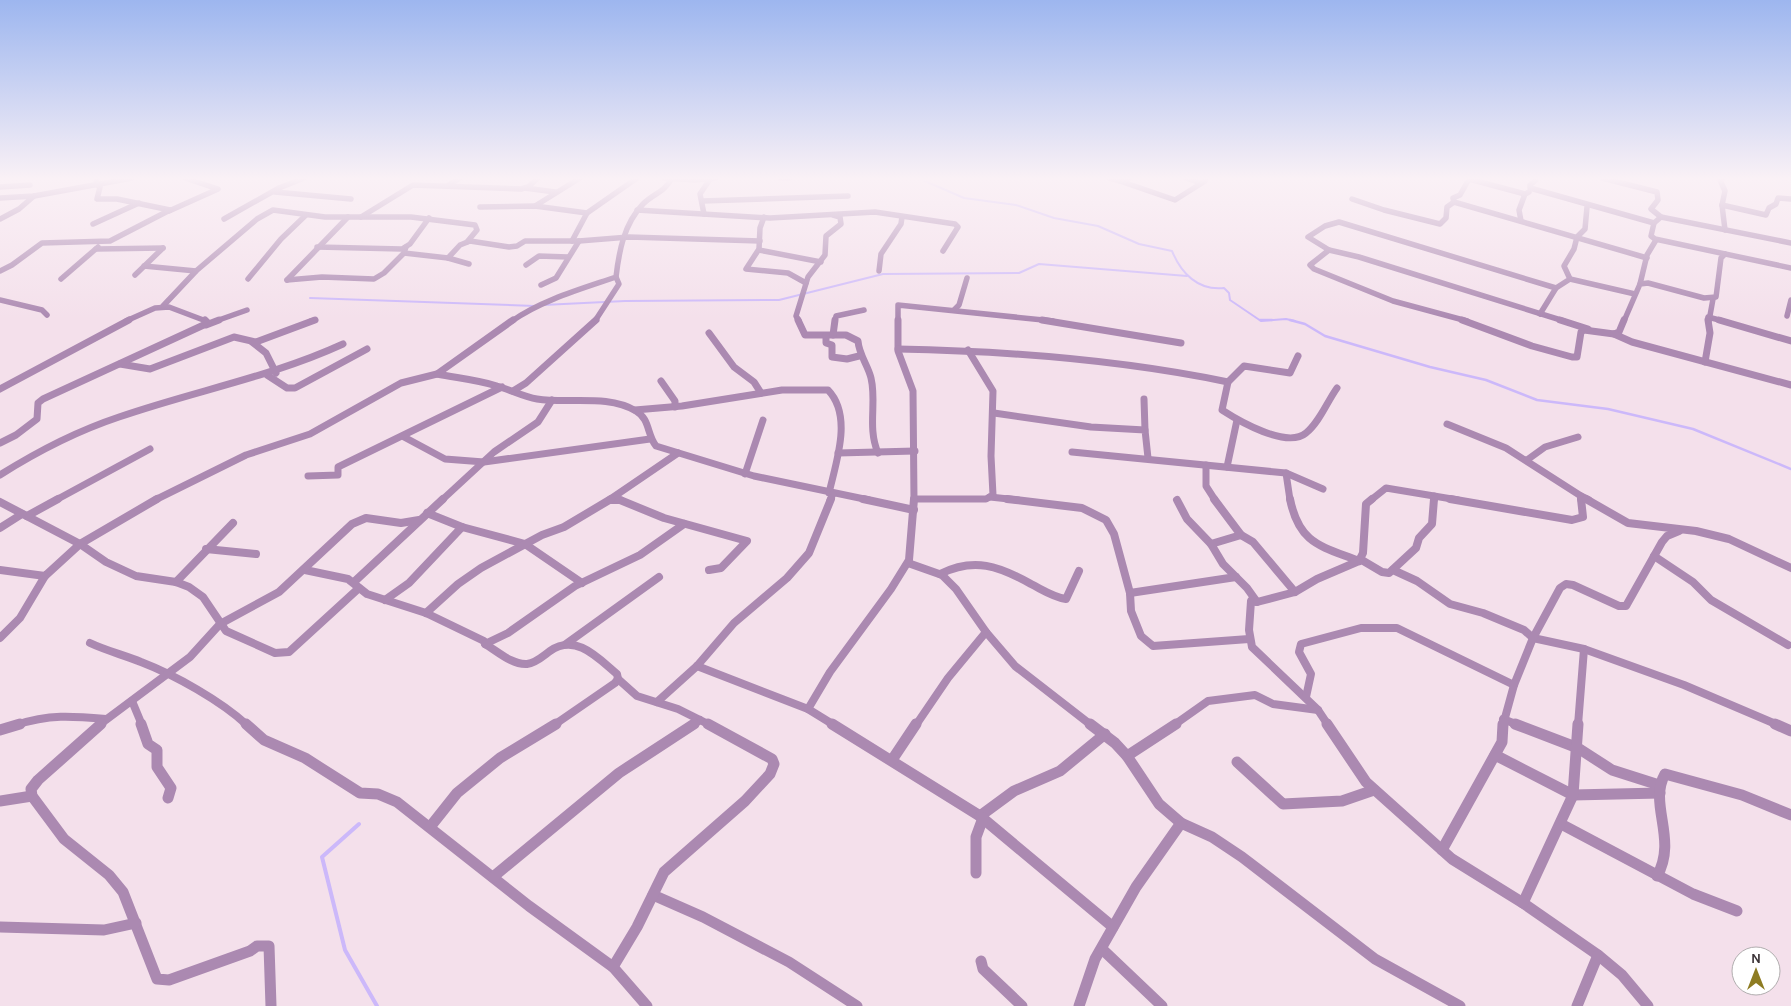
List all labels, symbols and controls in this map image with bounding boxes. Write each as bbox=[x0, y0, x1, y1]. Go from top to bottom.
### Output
north arrow bbox=[1731, 946, 1781, 996]
text: N bbox=[1751, 950, 1761, 967]

